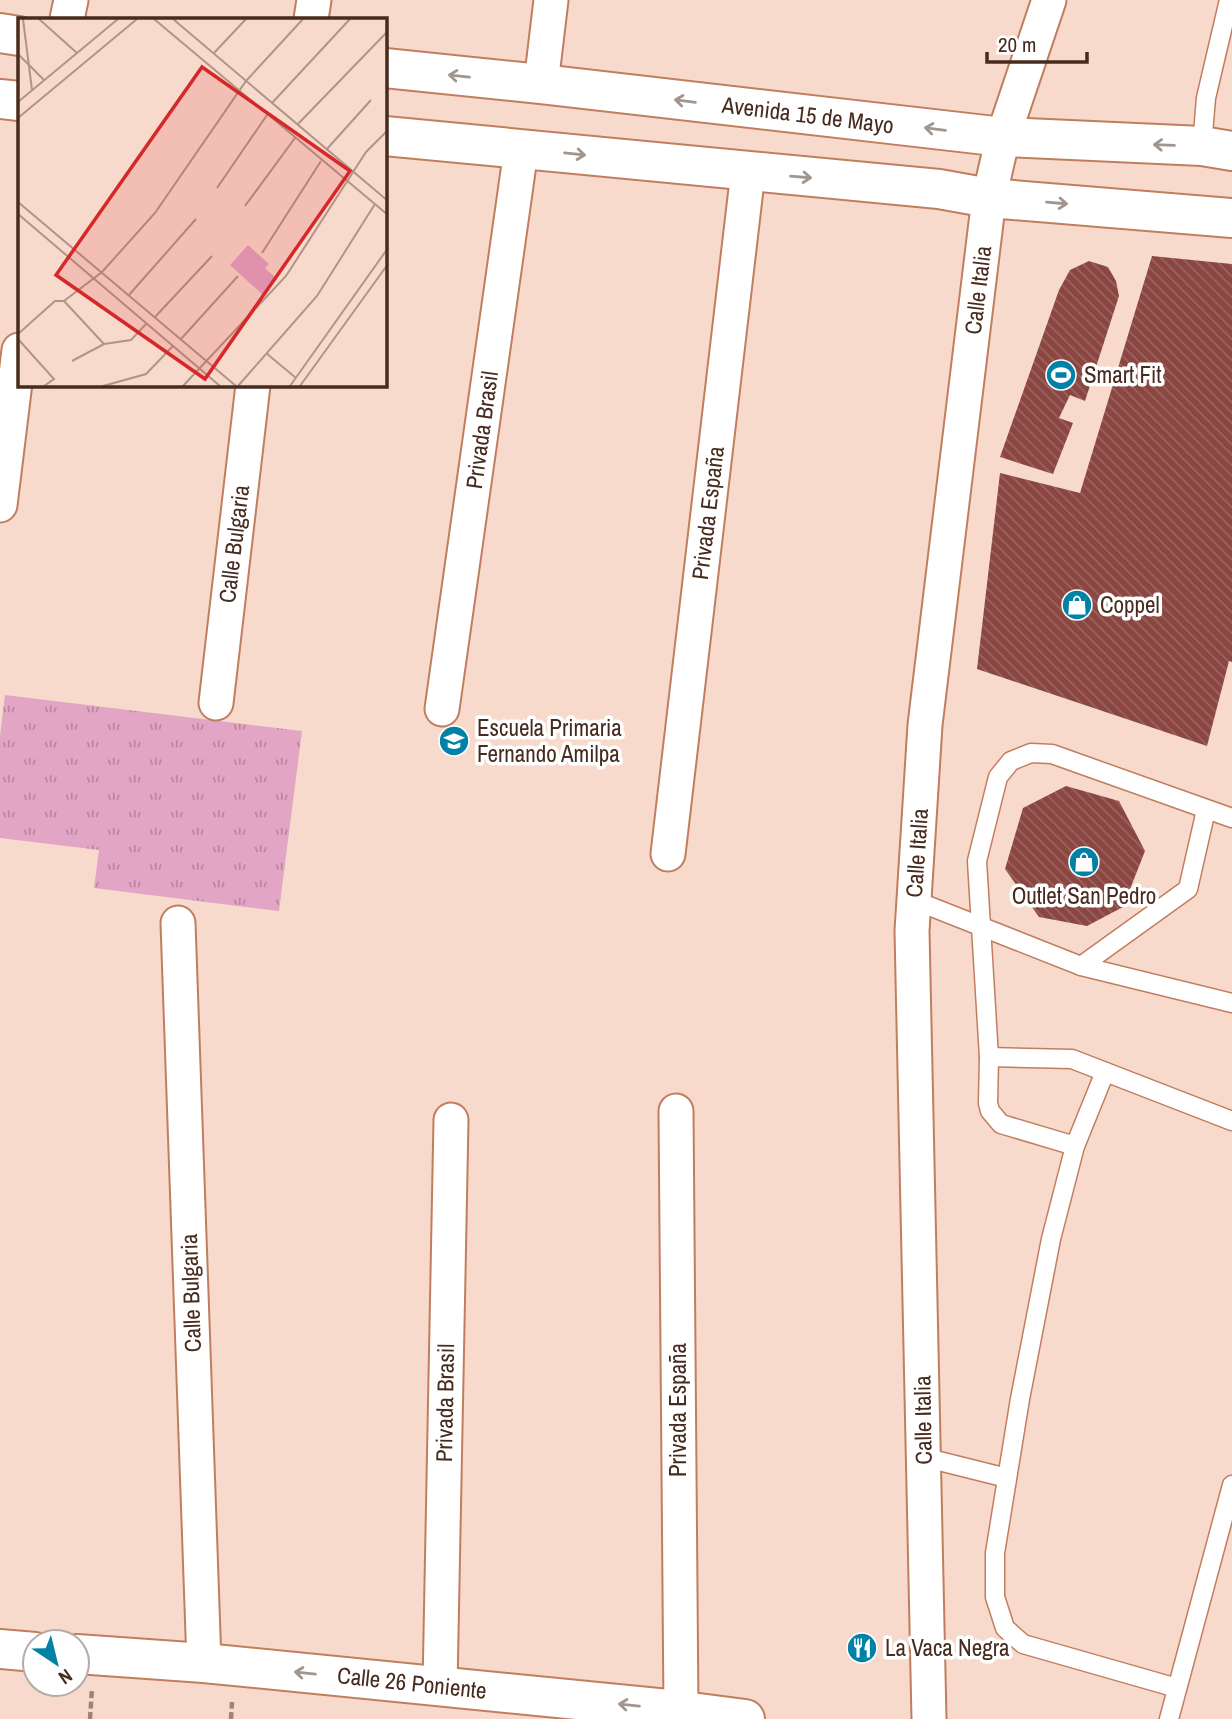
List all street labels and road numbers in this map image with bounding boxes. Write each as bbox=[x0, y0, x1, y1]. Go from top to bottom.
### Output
street label: Avenida 15 de Mayo bbox=[719, 88, 896, 140]
street label: Calle Italia bbox=[957, 243, 998, 336]
street label: Privada Brasil bbox=[458, 369, 505, 491]
street label: Privada España bbox=[684, 444, 731, 581]
street label: Calle Bulgaria bbox=[211, 483, 256, 605]
street label: Calle Italia bbox=[898, 807, 935, 898]
street label: Calle Bulgaria bbox=[173, 1233, 208, 1353]
street label: Privada España bbox=[662, 1342, 693, 1477]
street label: Privada Brasil bbox=[428, 1344, 461, 1462]
street label: Calle Italia bbox=[906, 1375, 939, 1465]
street label: Calle 26 Poniente bbox=[336, 1659, 488, 1706]

